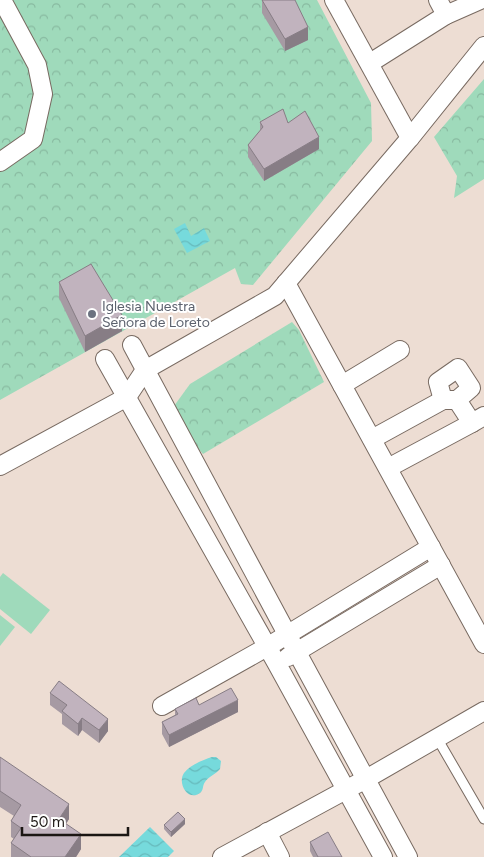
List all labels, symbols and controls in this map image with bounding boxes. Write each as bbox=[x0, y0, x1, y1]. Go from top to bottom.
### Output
place label: Iglesia Nuestra Señora de Loreto bbox=[102, 298, 210, 331]
marker: Iglesia Nuestra Señora de Loreto bbox=[86, 308, 98, 320]
scale bar bbox=[22, 804, 129, 836]
text: 50 m bbox=[30, 813, 65, 831]

